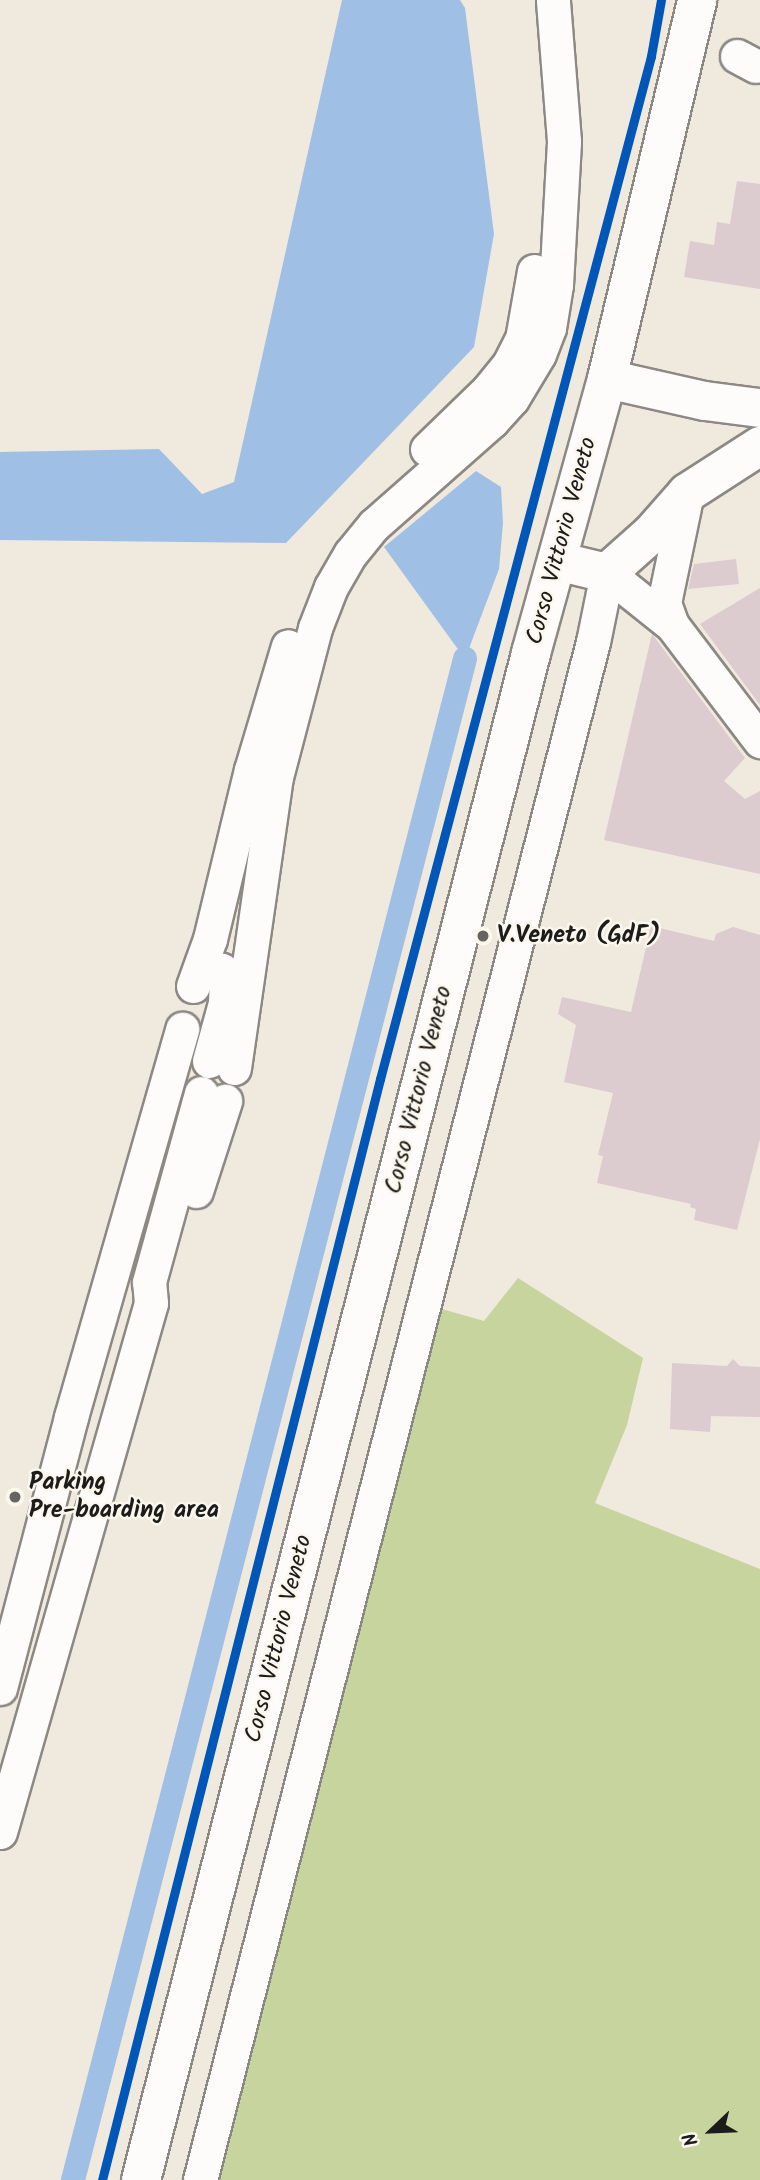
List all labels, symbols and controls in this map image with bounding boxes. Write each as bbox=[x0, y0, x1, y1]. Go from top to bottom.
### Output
street label: Corso Vittorio Veneto bbox=[520, 434, 604, 648]
place label: V.Veneto (GdF) bbox=[497, 922, 660, 950]
marker: V.Veneto (GdF) bbox=[475, 928, 491, 944]
street label: Corso Vittorio Veneto bbox=[379, 983, 459, 1197]
place label: Parking Pre-boarding area bbox=[29, 1469, 219, 1525]
marker: Parking Pre-boarding area bbox=[7, 1489, 23, 1505]
street label: Corso Vittorio Veneto bbox=[239, 1532, 319, 1746]
north arrow bbox=[676, 2096, 746, 2166]
text: N bbox=[676, 2128, 708, 2151]

